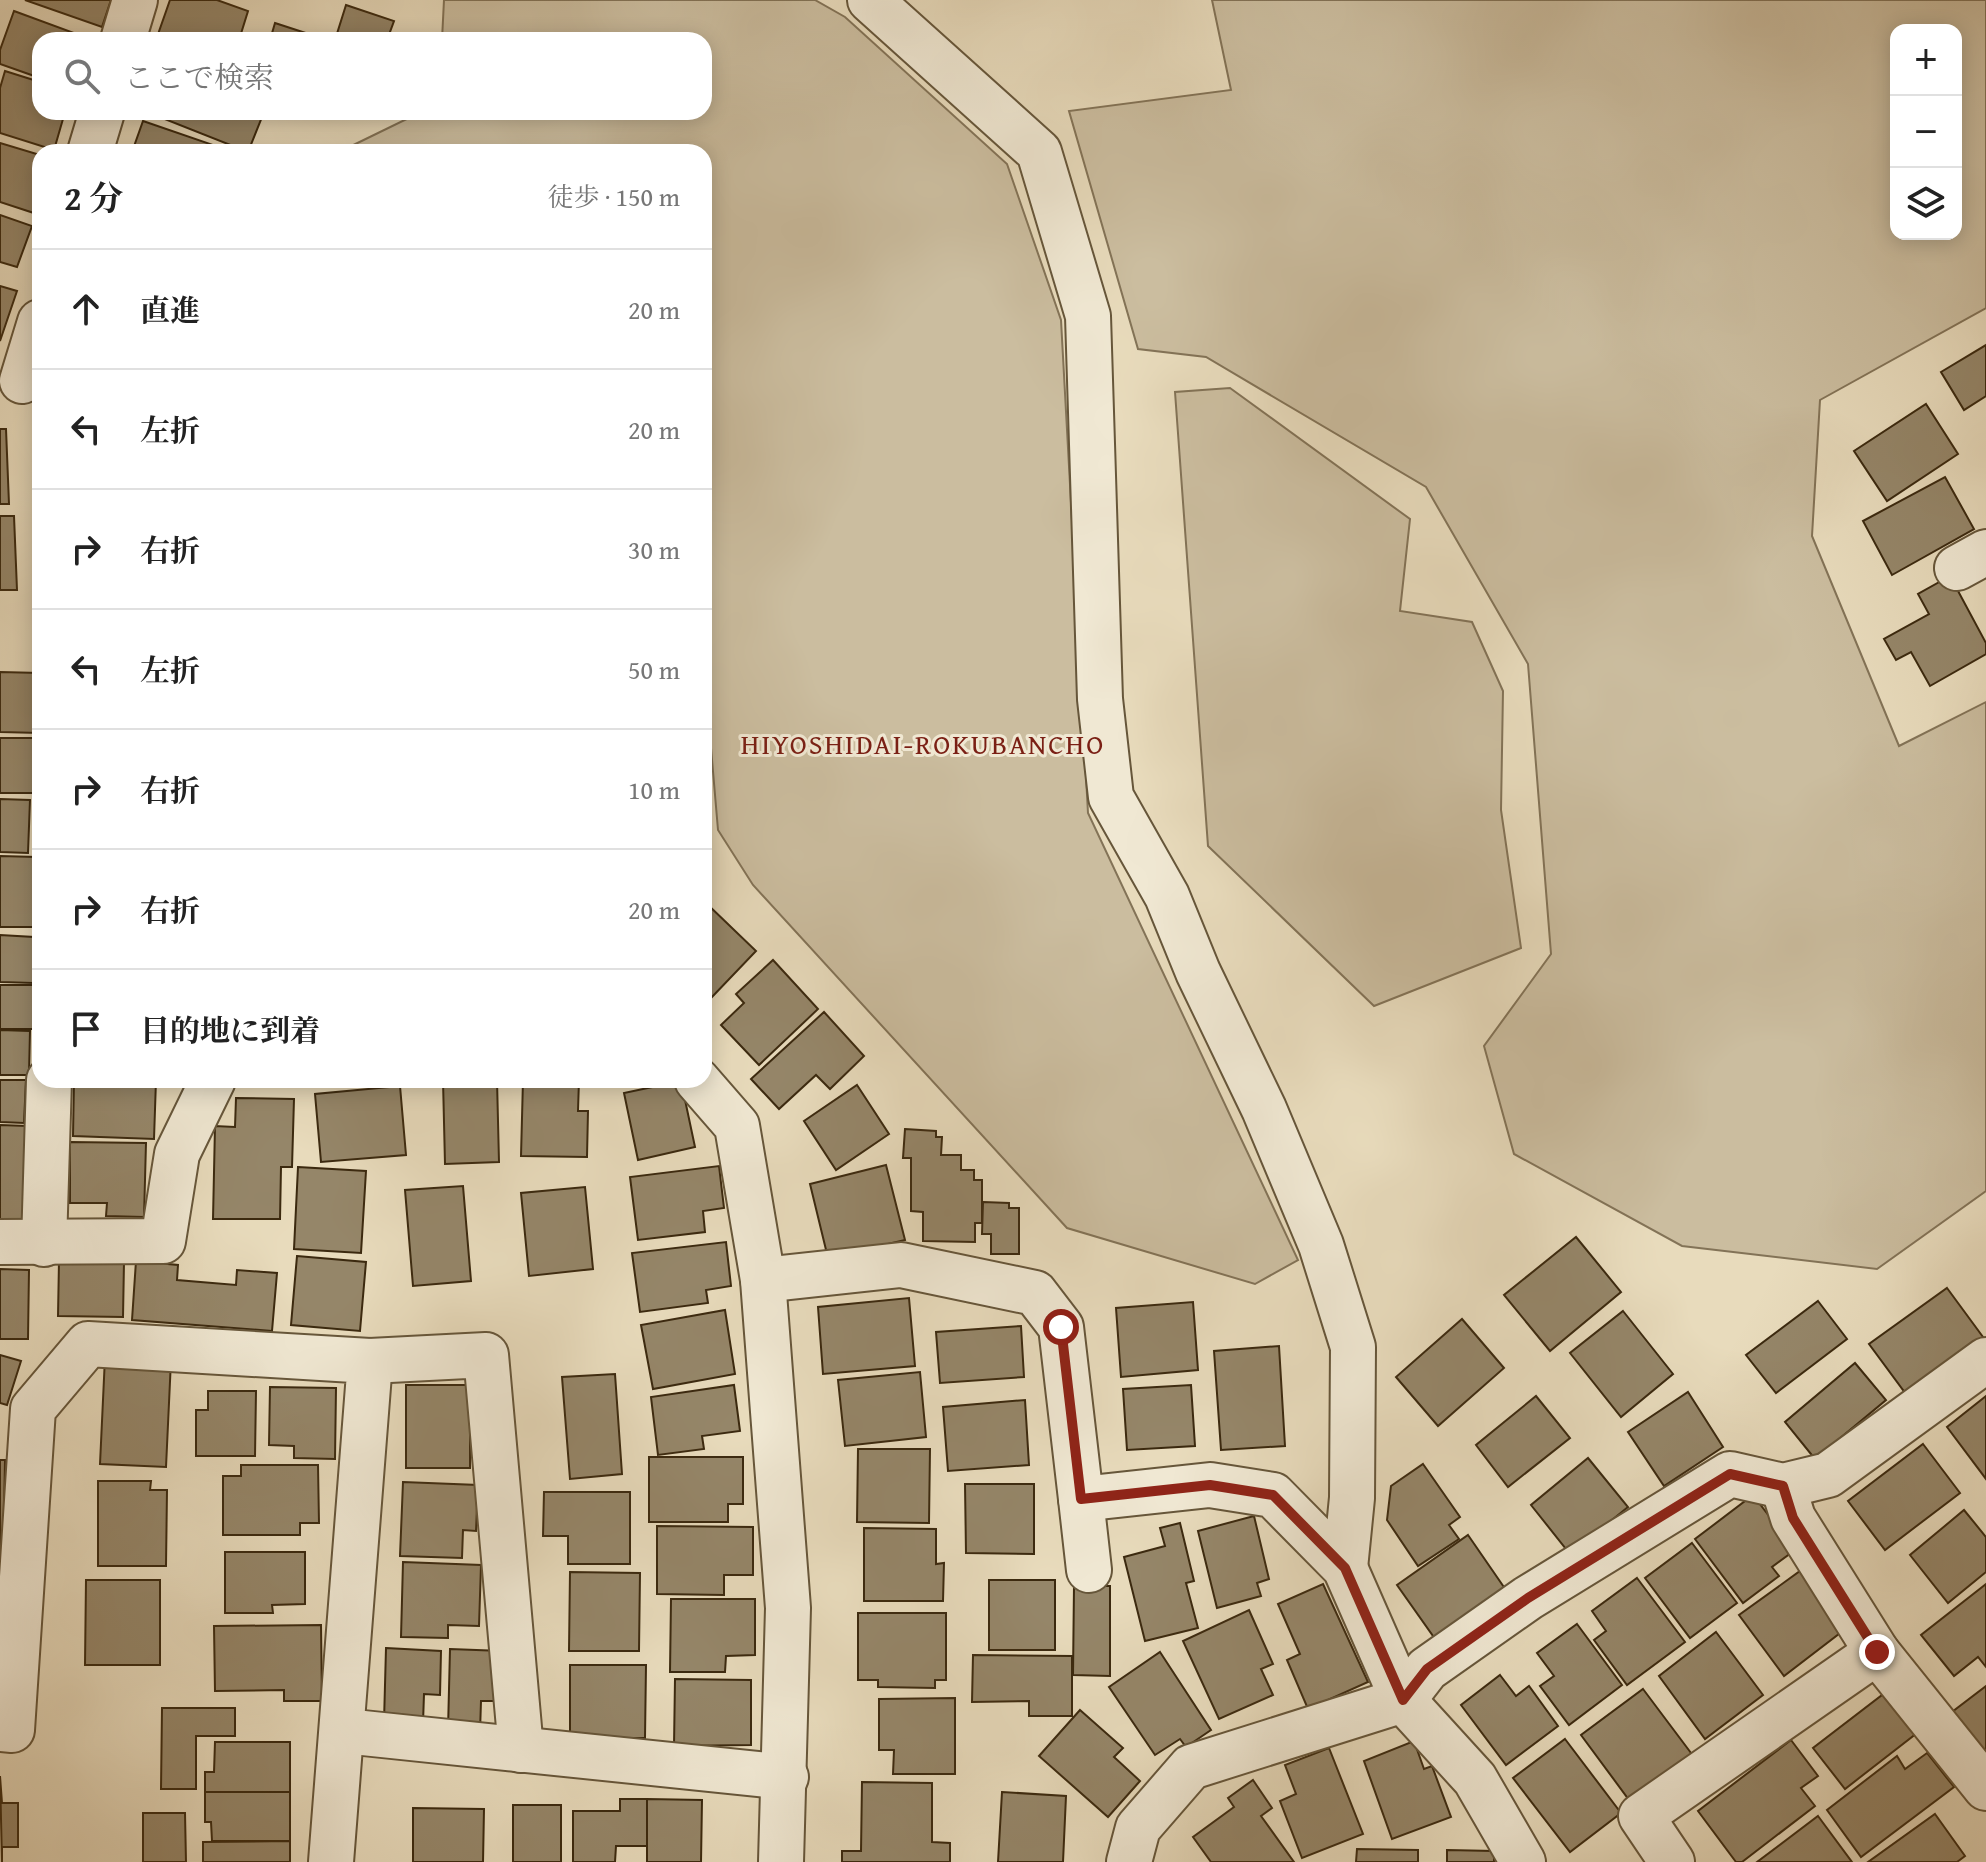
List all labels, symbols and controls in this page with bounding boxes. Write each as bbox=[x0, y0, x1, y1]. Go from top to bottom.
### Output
map controls bbox=[1890, 24, 1962, 240]
button: + bbox=[1890, 24, 1962, 96]
search box bbox=[32, 32, 712, 120]
icon: search bbox=[60, 54, 104, 98]
text: ここで検索 bbox=[124, 55, 274, 99]
button: − bbox=[1890, 96, 1962, 168]
button: layers bbox=[1890, 168, 1962, 240]
text: 2 分 bbox=[64, 173, 123, 222]
text: 徒歩 · 150 m bbox=[548, 177, 680, 216]
icon: ahead bbox=[64, 287, 108, 331]
text: 直進 bbox=[140, 288, 200, 332]
text: 20 m bbox=[628, 290, 680, 329]
icon: left bbox=[64, 407, 108, 451]
text: 左折 bbox=[140, 408, 200, 452]
text: 20 m bbox=[628, 410, 680, 449]
icon: right bbox=[64, 527, 108, 571]
text: 右折 bbox=[140, 528, 200, 572]
text: 30 m bbox=[628, 530, 680, 569]
icon: left bbox=[64, 647, 108, 691]
text: 左折 bbox=[140, 648, 200, 692]
text: 50 m bbox=[628, 650, 680, 689]
district label: HIYOSHIDAI-ROKUBANCHO bbox=[741, 723, 1105, 764]
icon: right bbox=[64, 767, 108, 811]
text: 右折 bbox=[140, 768, 200, 812]
text: 10 m bbox=[628, 770, 680, 809]
icon: right bbox=[64, 887, 108, 931]
text: 右折 bbox=[140, 888, 200, 932]
text: 20 m bbox=[628, 890, 680, 929]
icon: arrive bbox=[64, 1007, 108, 1051]
text: 目的地に到着 bbox=[140, 1008, 320, 1052]
route start bbox=[1043, 1309, 1079, 1345]
route end bbox=[1859, 1634, 1895, 1670]

